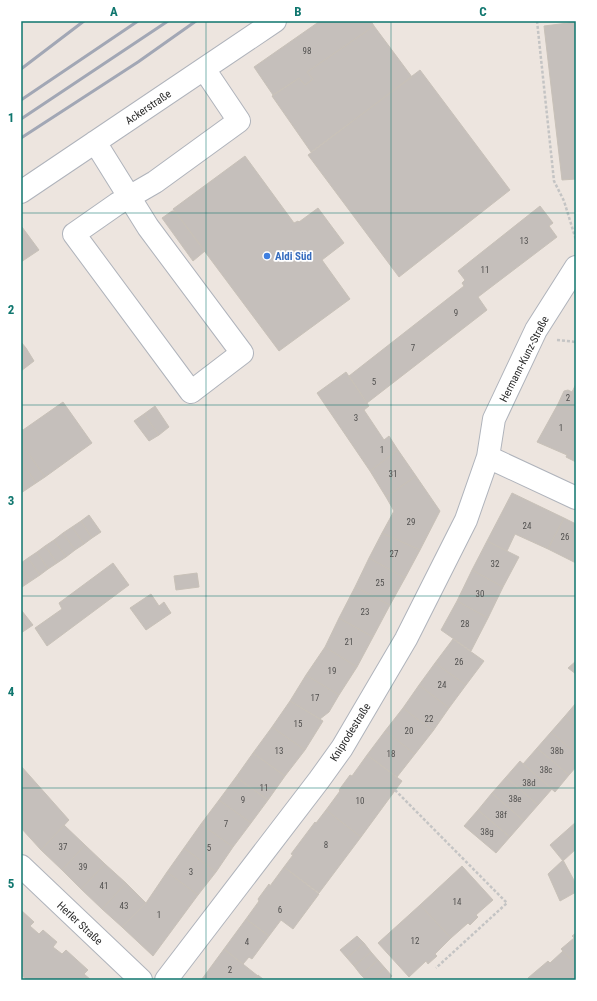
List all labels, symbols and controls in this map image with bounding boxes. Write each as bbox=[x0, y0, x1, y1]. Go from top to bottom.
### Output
text: A bbox=[110, 4, 118, 19]
text: B bbox=[294, 4, 302, 19]
text: C bbox=[479, 4, 487, 19]
house number: 98 bbox=[303, 46, 311, 56]
street label: Ackerstraße bbox=[123, 87, 174, 127]
text: 1 bbox=[8, 110, 14, 125]
house number: 13 bbox=[520, 236, 528, 246]
place label: Aldi Süd bbox=[275, 250, 312, 263]
marker: Aldi Süd bbox=[262, 251, 272, 261]
house number: 11 bbox=[481, 265, 489, 275]
text: 2 bbox=[8, 302, 15, 317]
house number: 9 bbox=[454, 308, 458, 318]
street label: Hermann-Kunz-Straße bbox=[497, 314, 552, 404]
house number: 7 bbox=[411, 343, 416, 353]
house number: 5 bbox=[372, 377, 377, 387]
house number: 2 bbox=[566, 393, 571, 403]
house number: 3 bbox=[354, 413, 358, 423]
house number: 1 bbox=[559, 423, 563, 433]
house number: 1 bbox=[380, 445, 384, 455]
house number: 31 bbox=[389, 469, 397, 479]
text: 3 bbox=[8, 493, 14, 508]
house number: 29 bbox=[407, 517, 415, 527]
house number: 24 bbox=[523, 521, 532, 531]
house number: 26 bbox=[561, 532, 569, 542]
house number: 27 bbox=[390, 549, 399, 559]
house number: 32 bbox=[491, 559, 500, 569]
house number: 25 bbox=[376, 578, 385, 588]
house number: 30 bbox=[476, 589, 484, 599]
house number: 23 bbox=[361, 607, 369, 617]
house number: 28 bbox=[461, 619, 469, 629]
house number: 21 bbox=[345, 637, 353, 647]
house number: 26 bbox=[455, 657, 463, 667]
house number: 19 bbox=[328, 666, 336, 676]
house number: 24 bbox=[438, 680, 447, 690]
text: 4 bbox=[8, 684, 15, 699]
house number: 17 bbox=[311, 693, 320, 703]
street label: Kniprodestraße bbox=[327, 701, 373, 764]
house number: 22 bbox=[425, 714, 434, 724]
house number: 15 bbox=[294, 719, 303, 729]
house number: 20 bbox=[405, 726, 413, 736]
house number: 13 bbox=[275, 746, 283, 756]
house number: 38b bbox=[550, 746, 564, 756]
house number: 18 bbox=[387, 749, 395, 759]
house number: 38c bbox=[539, 765, 553, 775]
house number: 38d bbox=[522, 778, 536, 788]
house number: 11 bbox=[260, 783, 268, 793]
house number: 38e bbox=[508, 794, 522, 804]
house number: 9 bbox=[241, 795, 245, 805]
house number: 10 bbox=[356, 796, 364, 806]
house number: 38f bbox=[495, 810, 507, 820]
house number: 7 bbox=[224, 819, 229, 829]
house number: 38g bbox=[480, 827, 494, 837]
house number: 8 bbox=[324, 840, 328, 850]
house number: 37 bbox=[59, 842, 68, 852]
house number: 5 bbox=[207, 843, 212, 853]
house number: 39 bbox=[79, 862, 87, 872]
house number: 3 bbox=[189, 867, 193, 877]
text: 5 bbox=[8, 876, 15, 891]
house number: 41 bbox=[100, 881, 108, 891]
house number: 14 bbox=[453, 897, 462, 907]
street label: Herler Straße bbox=[54, 899, 105, 948]
house number: 43 bbox=[120, 901, 128, 911]
house number: 6 bbox=[278, 905, 282, 915]
house number: 1 bbox=[157, 910, 161, 920]
house number: 12 bbox=[411, 936, 420, 946]
house number: 4 bbox=[245, 937, 250, 947]
house number: 2 bbox=[228, 965, 233, 975]

